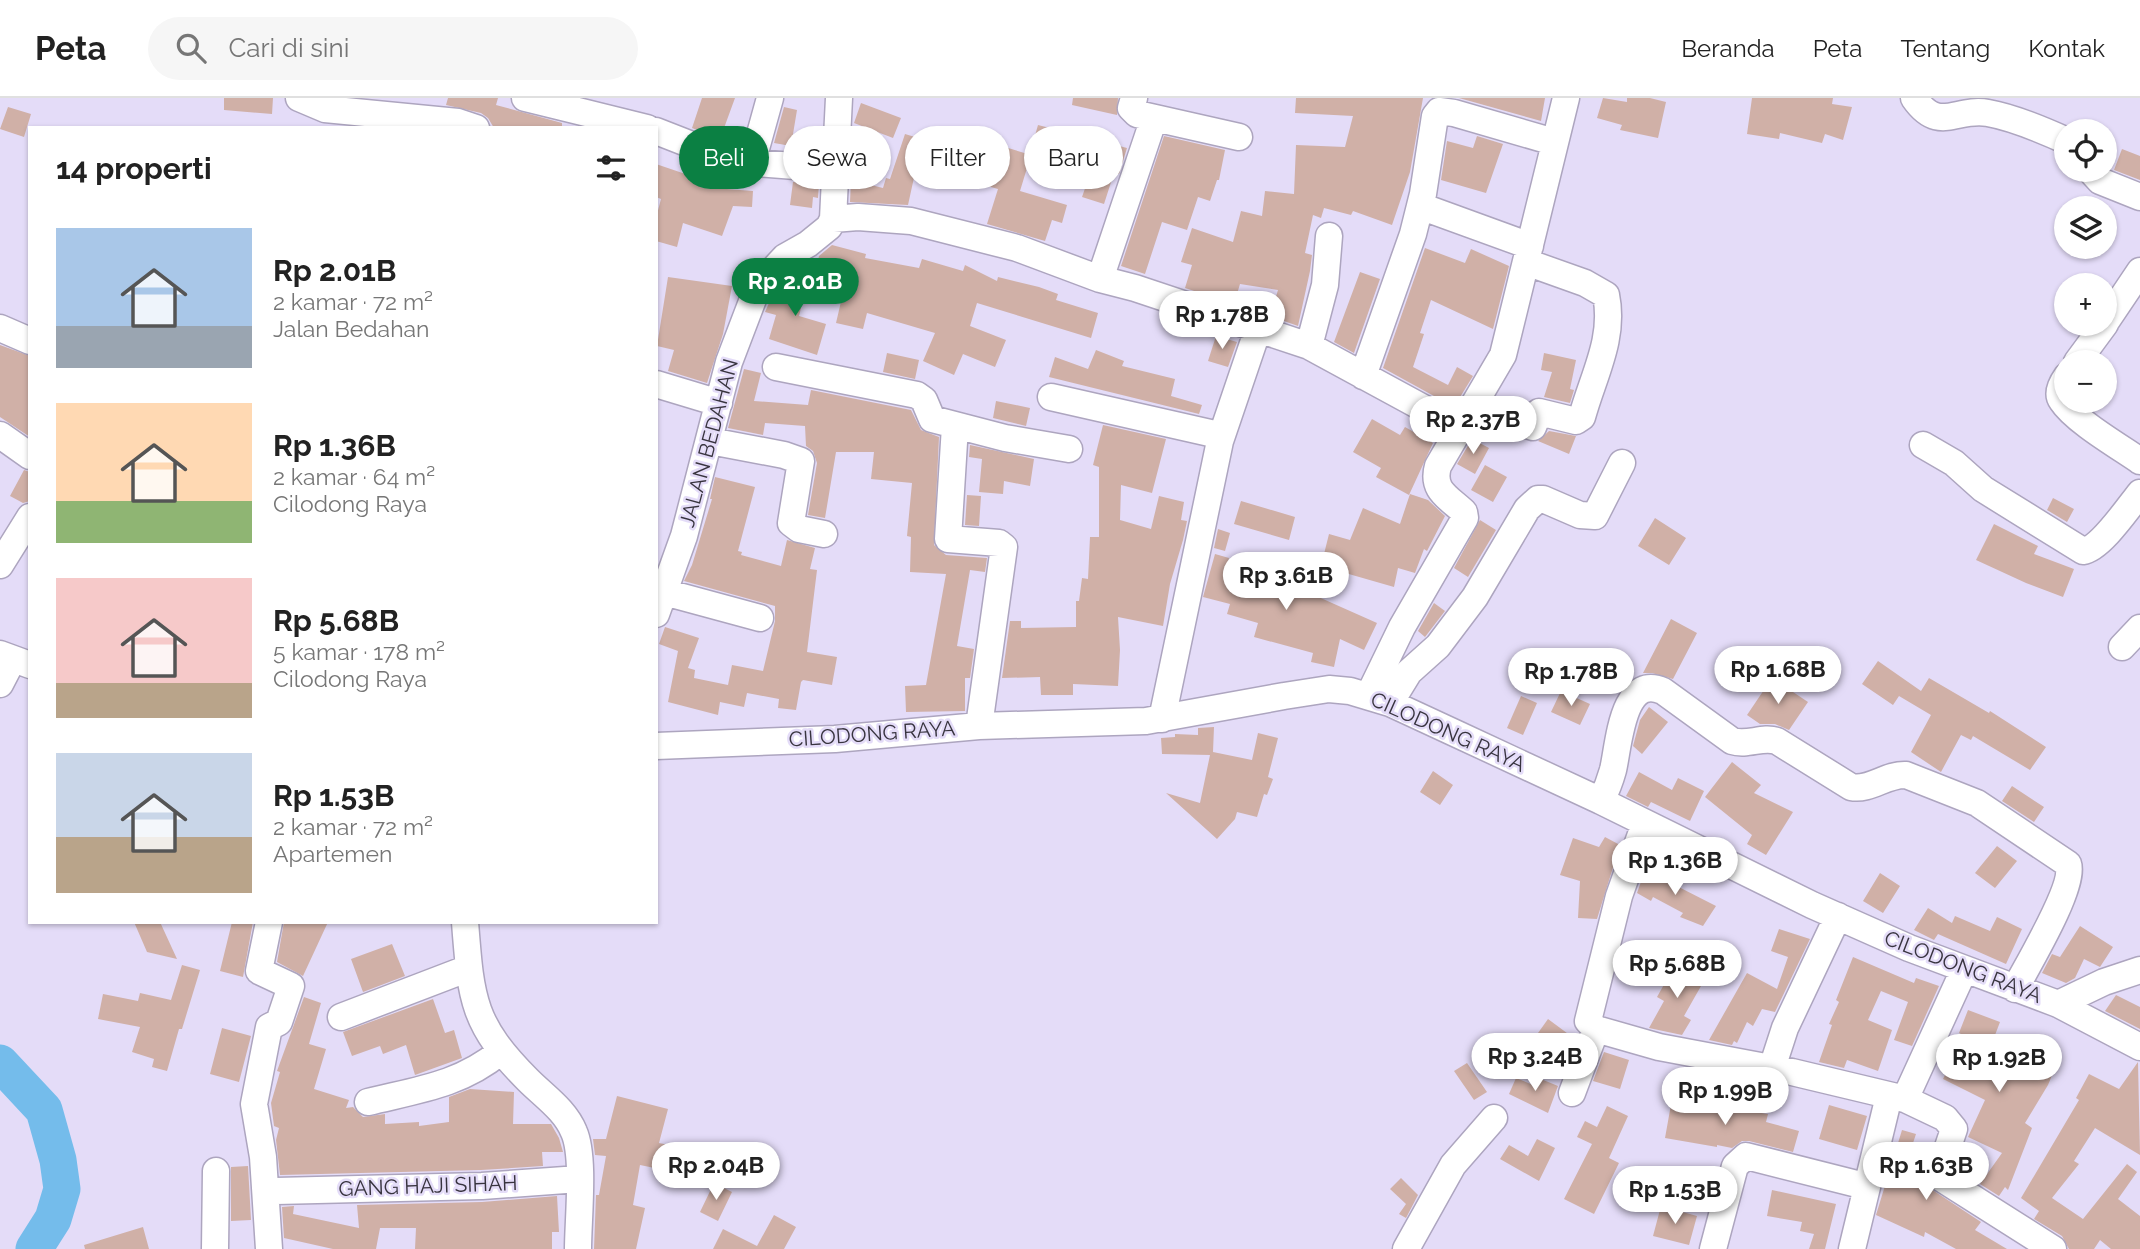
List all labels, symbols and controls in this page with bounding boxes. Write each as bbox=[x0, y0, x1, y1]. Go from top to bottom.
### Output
search box bbox=[148, 17, 638, 80]
text: Peta bbox=[35, 29, 106, 68]
icon: search bbox=[172, 29, 210, 67]
text: Cari di sini bbox=[228, 33, 349, 63]
text: Beranda bbox=[1681, 34, 1775, 63]
text: Peta bbox=[1813, 34, 1862, 63]
text: Tentang bbox=[1900, 34, 1990, 63]
text: Kontak bbox=[2028, 34, 2105, 63]
map controls bbox=[2054, 119, 2117, 413]
button: locate bbox=[2054, 119, 2117, 182]
chip: Beli bbox=[679, 126, 769, 189]
chip: Sewa bbox=[783, 126, 891, 189]
chip: Filter bbox=[905, 126, 1010, 189]
chip: Baru bbox=[1024, 126, 1123, 189]
icon: filters bbox=[592, 149, 630, 187]
text: 14 properti bbox=[56, 151, 212, 186]
button: layers bbox=[2054, 196, 2117, 259]
text: Rp 2.01B bbox=[273, 253, 396, 288]
icon: home bbox=[112, 256, 196, 340]
pin: Rp 2.01B bbox=[723, 258, 867, 318]
text: Rp 2.01B bbox=[748, 267, 842, 294]
button: + bbox=[2054, 273, 2117, 336]
text: 2 kamar · 72 m² bbox=[273, 288, 433, 315]
pin: Rp 1.78B bbox=[1150, 292, 1294, 351]
text: Rp 1.78B bbox=[1175, 300, 1269, 327]
text: Jalan Bedahan bbox=[273, 315, 429, 342]
button: − bbox=[2054, 350, 2117, 413]
street label: JALAN BEDAHAN bbox=[674, 356, 743, 530]
pin: Rp 2.37B bbox=[1401, 396, 1545, 456]
text: Rp 2.37B bbox=[1426, 405, 1520, 432]
text: Rp 1.36B bbox=[273, 428, 396, 463]
icon: home bbox=[112, 431, 196, 515]
text: 2 kamar · 64 m² bbox=[273, 463, 435, 490]
text: Cilodong Raya bbox=[273, 490, 427, 517]
pin: Rp 3.61B bbox=[1214, 552, 1358, 612]
text: Rp 3.61B bbox=[1239, 561, 1333, 588]
text: Rp 5.68B bbox=[273, 603, 399, 638]
icon: home bbox=[112, 606, 196, 690]
text: 5 kamar · 178 m² bbox=[273, 638, 445, 665]
pin: Rp 1.68B bbox=[1706, 646, 1850, 706]
pin: Rp 1.78B bbox=[1499, 648, 1643, 708]
text: Rp 1.68B bbox=[1730, 655, 1826, 682]
text: Rp 1.78B bbox=[1524, 657, 1618, 684]
text: Cilodong Raya bbox=[273, 665, 427, 692]
street label: CILODONG RAYA bbox=[1367, 686, 1529, 777]
street label: CILODONG RAYA bbox=[788, 715, 956, 752]
text: Rp 1.53B bbox=[273, 778, 394, 813]
icon: home bbox=[112, 781, 196, 865]
text: 2 kamar · 72 m² bbox=[273, 813, 433, 840]
pin: Rp 1.36B bbox=[1603, 838, 1747, 897]
text: Apartemen bbox=[273, 840, 392, 867]
text: Rp 1.36B bbox=[1628, 846, 1722, 873]
street label: CILODONG RAYA bbox=[1881, 925, 2046, 1008]
pin: Rp 5.68B bbox=[1605, 940, 1749, 1000]
text: Rp 5.68B bbox=[1629, 949, 1725, 976]
pin: Rp 3.24B bbox=[1463, 1034, 1607, 1093]
pin: Rp 1.92B bbox=[1927, 1034, 2071, 1094]
text: Rp 3.24B bbox=[1487, 1042, 1583, 1069]
text: Rp 1.92B bbox=[1952, 1043, 2046, 1070]
pin: Rp 1.99B bbox=[1653, 1068, 1797, 1127]
text: Rp 1.99B bbox=[1678, 1076, 1772, 1103]
pin: Rp 2.04B bbox=[644, 1142, 788, 1202]
pin: Rp 1.63B bbox=[1854, 1142, 1998, 1202]
text: Rp 2.04B bbox=[668, 1151, 764, 1178]
text: Rp 1.63B bbox=[1879, 1151, 1973, 1178]
pin: Rp 1.53B bbox=[1603, 1166, 1747, 1226]
street label: GANG HAJI SIHAH bbox=[338, 1170, 518, 1201]
text: Rp 1.53B bbox=[1628, 1175, 1722, 1202]

